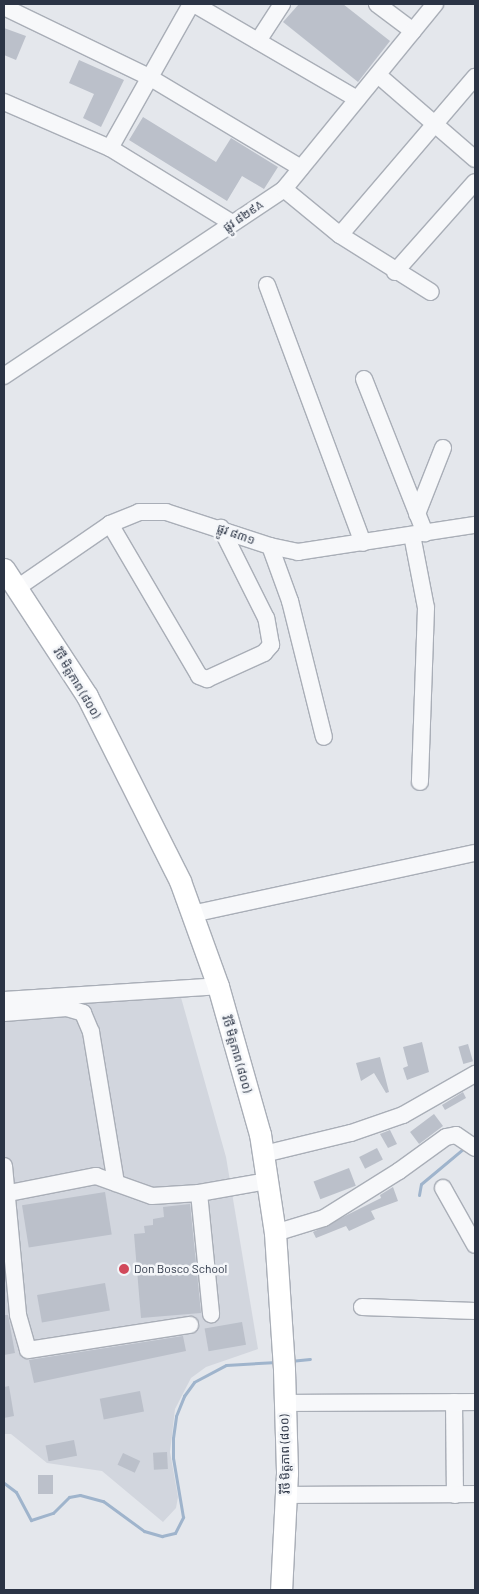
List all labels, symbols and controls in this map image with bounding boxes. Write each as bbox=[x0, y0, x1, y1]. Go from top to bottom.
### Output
street label: ផ្លូវ ៨២៩A bbox=[220, 197, 266, 235]
street label: ផ្លូវ ៨៣១ bbox=[215, 520, 257, 548]
street label: វិថី មិត្តភាព (៨០០) bbox=[50, 645, 104, 721]
street label: វិថី មិត្តភាព (៨០០) bbox=[219, 1014, 255, 1094]
place label: Don Bosco School bbox=[134, 1262, 227, 1276]
marker: Don Bosco School bbox=[118, 1263, 130, 1275]
street label: វិថី មិត្តភាព (៨០០) bbox=[277, 1414, 293, 1494]

